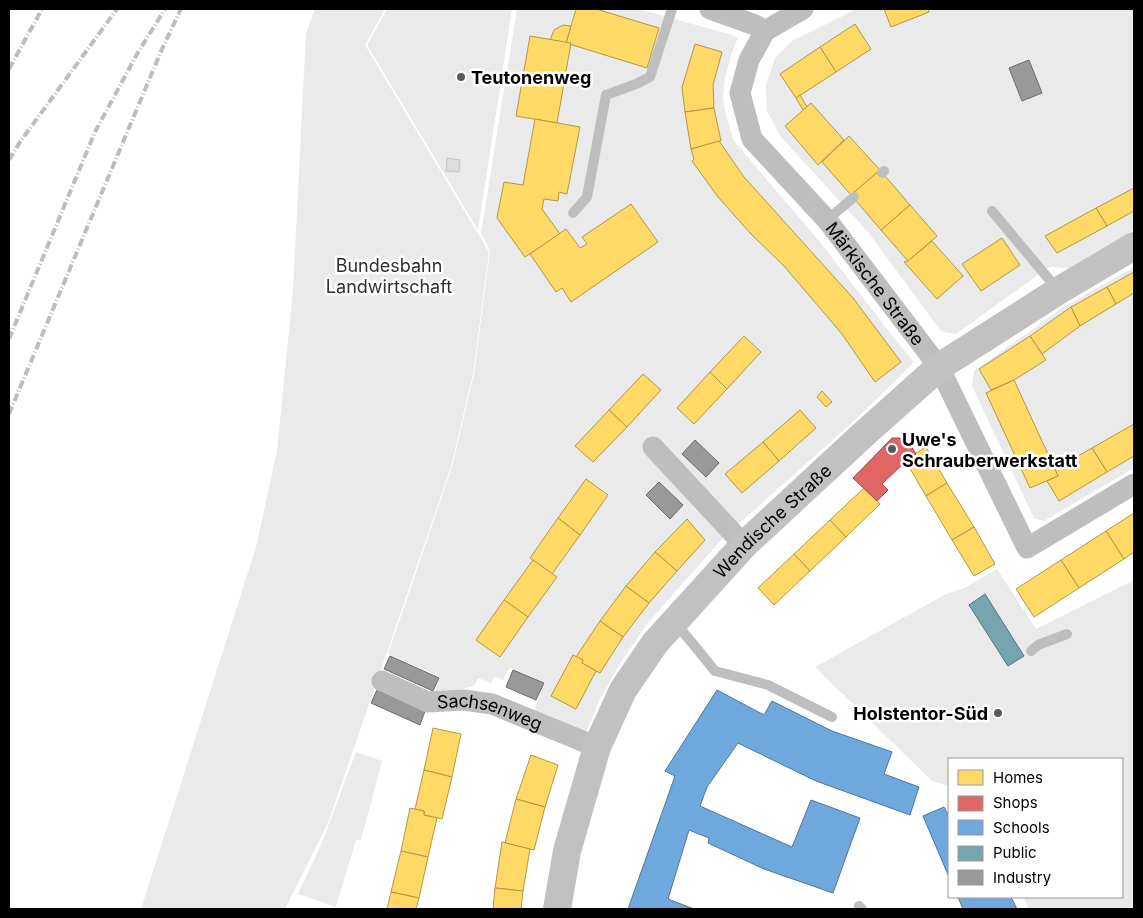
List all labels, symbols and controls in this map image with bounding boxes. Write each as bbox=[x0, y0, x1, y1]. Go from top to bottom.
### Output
place label: Teutonenweg bbox=[471, 67, 591, 88]
marker: Teutonenweg bbox=[455, 71, 467, 83]
street label: Märkische Straße bbox=[822, 218, 929, 349]
park label: Bundesbahn Landwirtschaft bbox=[326, 255, 452, 297]
place label: Uwe's Schrauberwerkstatt bbox=[902, 429, 1078, 471]
marker: Uwe's Schrauberwerkstatt bbox=[886, 443, 898, 455]
street label: Wendische Straße bbox=[709, 459, 835, 582]
street label: Sachsenweg bbox=[436, 689, 546, 734]
place label: Holstentor-Süd bbox=[853, 703, 988, 724]
marker: Holstentor-Süd bbox=[992, 707, 1004, 719]
legend bbox=[948, 758, 1123, 898]
text: Homes bbox=[993, 768, 1043, 787]
text: Shops bbox=[993, 793, 1038, 812]
text: Schools bbox=[993, 818, 1050, 837]
text: Public bbox=[993, 843, 1036, 862]
text: Industry bbox=[993, 868, 1052, 887]

